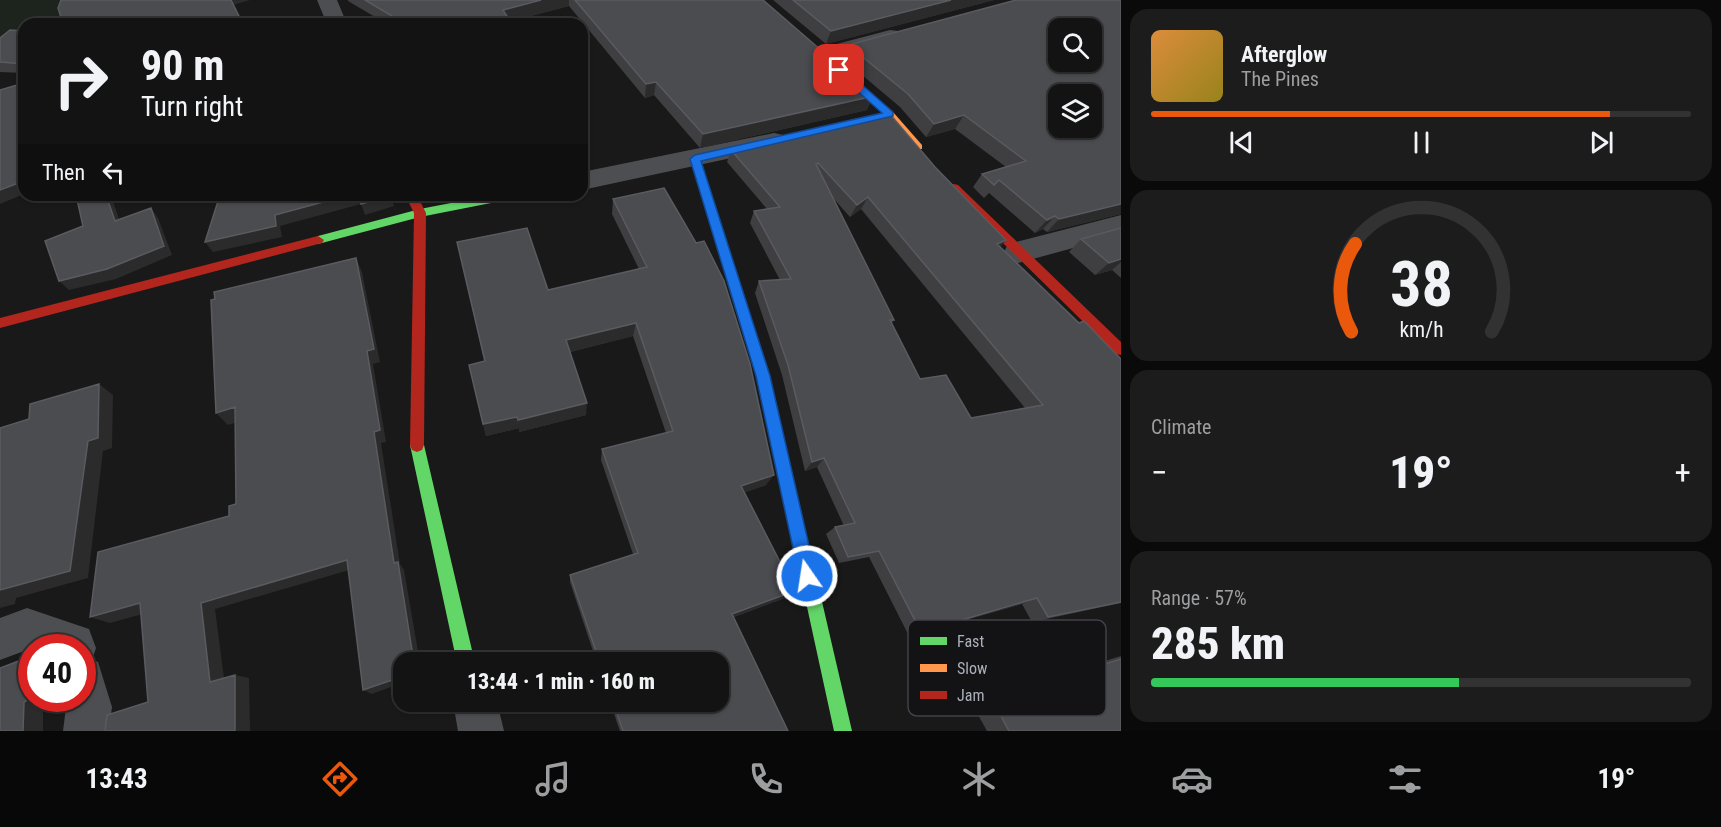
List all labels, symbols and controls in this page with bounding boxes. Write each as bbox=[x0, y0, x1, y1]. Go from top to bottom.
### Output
map controls bbox=[1048, 18, 1102, 138]
button: search bbox=[1048, 18, 1102, 72]
text: 90 m bbox=[141, 41, 224, 90]
icon: right bbox=[42, 42, 120, 120]
text: Afterglow bbox=[1241, 42, 1327, 67]
pin bbox=[813, 44, 864, 95]
icon: arrive bbox=[822, 53, 855, 86]
text: The Pines bbox=[1241, 67, 1319, 91]
button: layers bbox=[1048, 84, 1102, 138]
text: Turn right bbox=[141, 91, 243, 123]
icon: previous bbox=[1225, 126, 1258, 159]
icon: pause bbox=[1405, 126, 1438, 159]
icon: next bbox=[1585, 126, 1618, 159]
icon: left bbox=[97, 156, 130, 189]
text: Then bbox=[42, 160, 85, 185]
text: 38 bbox=[1389, 248, 1453, 321]
text: km/h bbox=[1399, 318, 1443, 343]
text: Climate bbox=[1151, 415, 1211, 439]
text: 19° bbox=[1389, 446, 1453, 499]
text: − bbox=[1151, 453, 1168, 492]
text: + bbox=[1675, 453, 1691, 492]
position arrow bbox=[775, 544, 839, 608]
text: Range · 57% bbox=[1151, 586, 1247, 610]
text: 285 km bbox=[1151, 617, 1285, 670]
legend bbox=[908, 620, 1106, 716]
text: Fast bbox=[957, 632, 984, 651]
speed limit sign: 40 bbox=[18, 634, 96, 712]
text: Slow bbox=[957, 659, 987, 678]
text: 13:44 · 1 min · 160 m bbox=[467, 669, 655, 694]
text: Jam bbox=[957, 686, 984, 705]
icon: directions bbox=[319, 758, 361, 800]
icon: music bbox=[532, 758, 574, 800]
icon: phone bbox=[745, 758, 787, 800]
icon: climate bbox=[958, 758, 1000, 800]
icon: car bbox=[1171, 758, 1213, 800]
icon: filters bbox=[1384, 758, 1426, 800]
text: 13:43 bbox=[86, 763, 148, 795]
text: 19° bbox=[1598, 763, 1635, 795]

